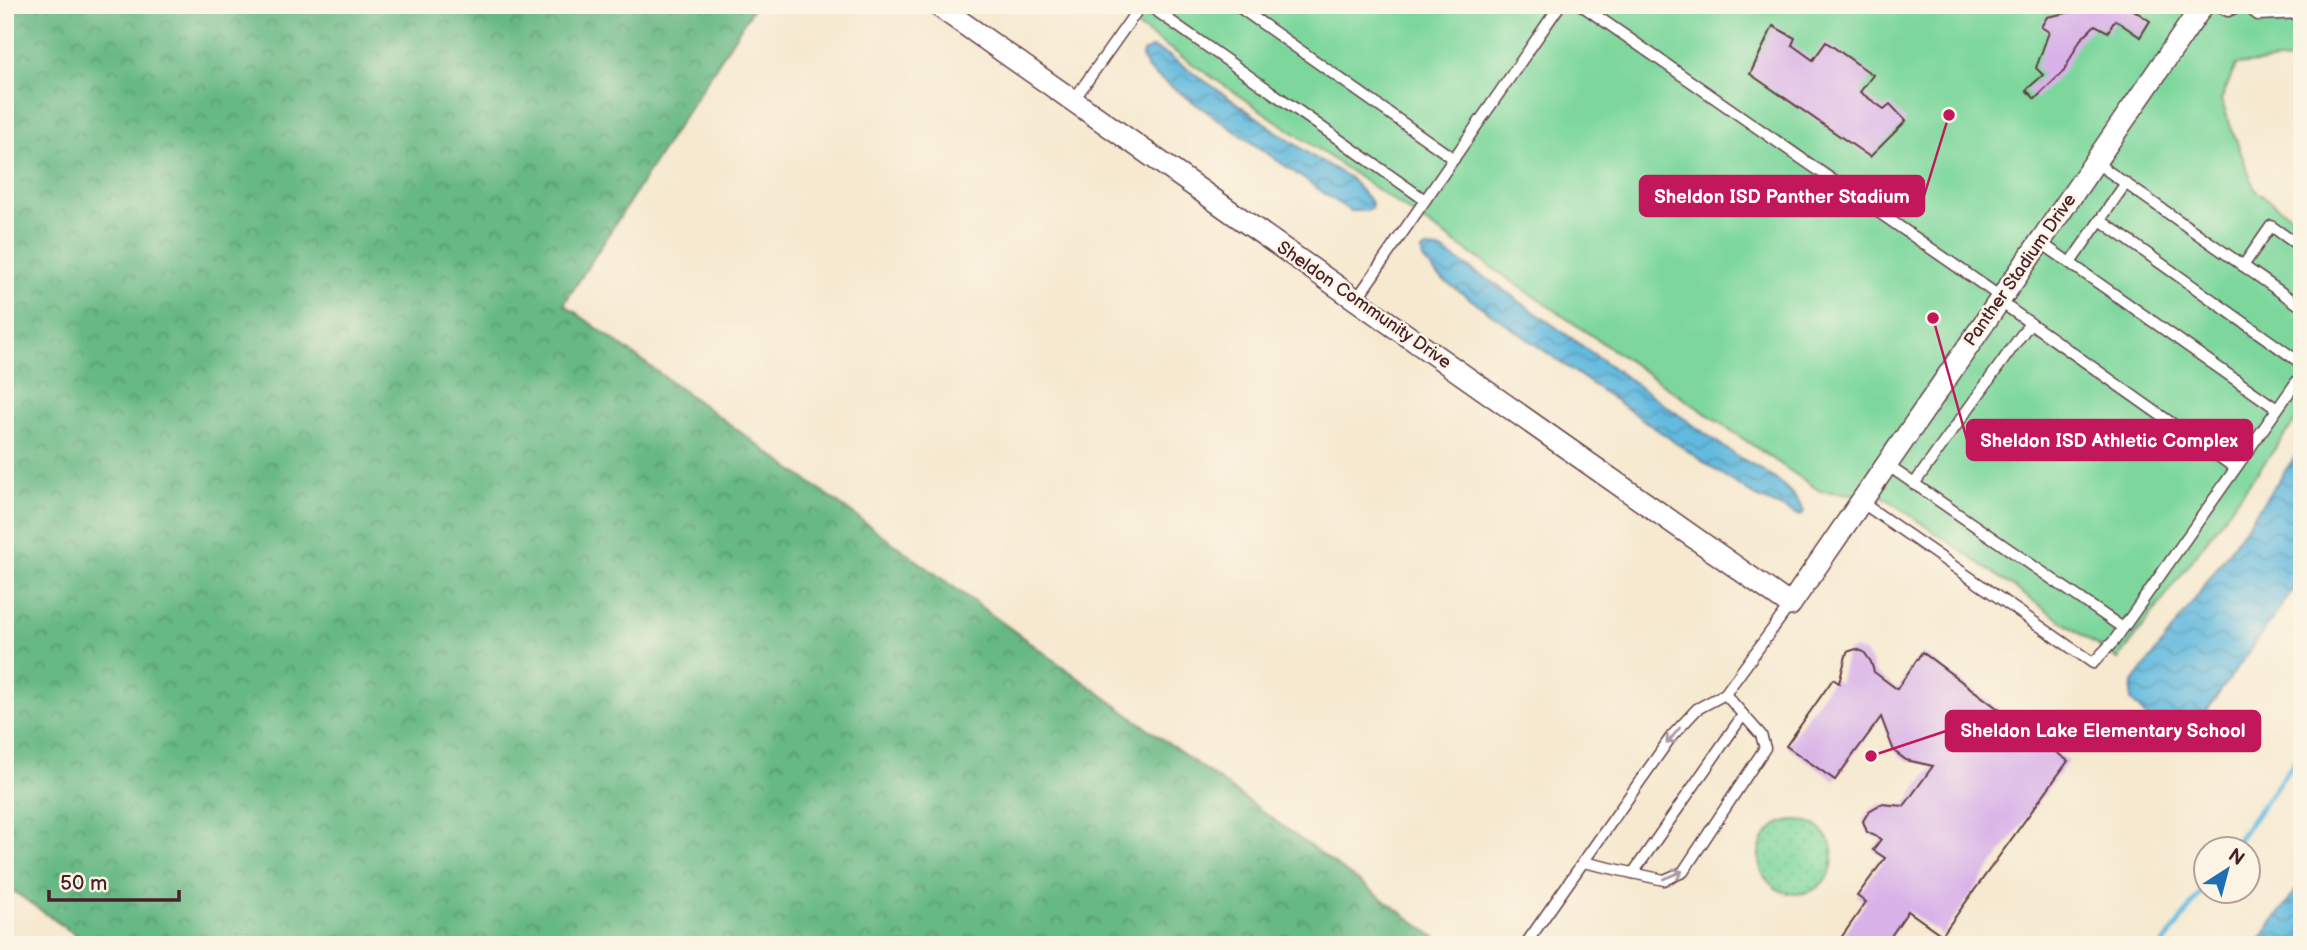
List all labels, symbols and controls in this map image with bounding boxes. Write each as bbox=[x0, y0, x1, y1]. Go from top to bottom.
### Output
callout: Sheldon ISD Panther Stadium bbox=[1640, 176, 1924, 216]
text: Sheldon ISD Panther Stadium bbox=[1654, 186, 1910, 209]
street label: Panther Stadium Drive bbox=[1960, 190, 2081, 350]
street label: Sheldon Community Drive bbox=[1273, 237, 1455, 373]
callout: Sheldon ISD Athletic Complex bbox=[1967, 420, 2252, 460]
text: Sheldon ISD Athletic Complex bbox=[1980, 430, 2238, 453]
callout: Sheldon Lake Elementary School bbox=[1946, 711, 2260, 751]
text: Sheldon Lake Elementary School bbox=[1960, 720, 2246, 743]
one-way arrow bbox=[1665, 727, 1680, 745]
north arrow bbox=[2192, 834, 2262, 904]
text: N bbox=[2224, 844, 2249, 871]
scale bar bbox=[49, 859, 178, 903]
one-way arrow bbox=[1662, 868, 1683, 881]
text: 50 m bbox=[60, 871, 107, 896]

